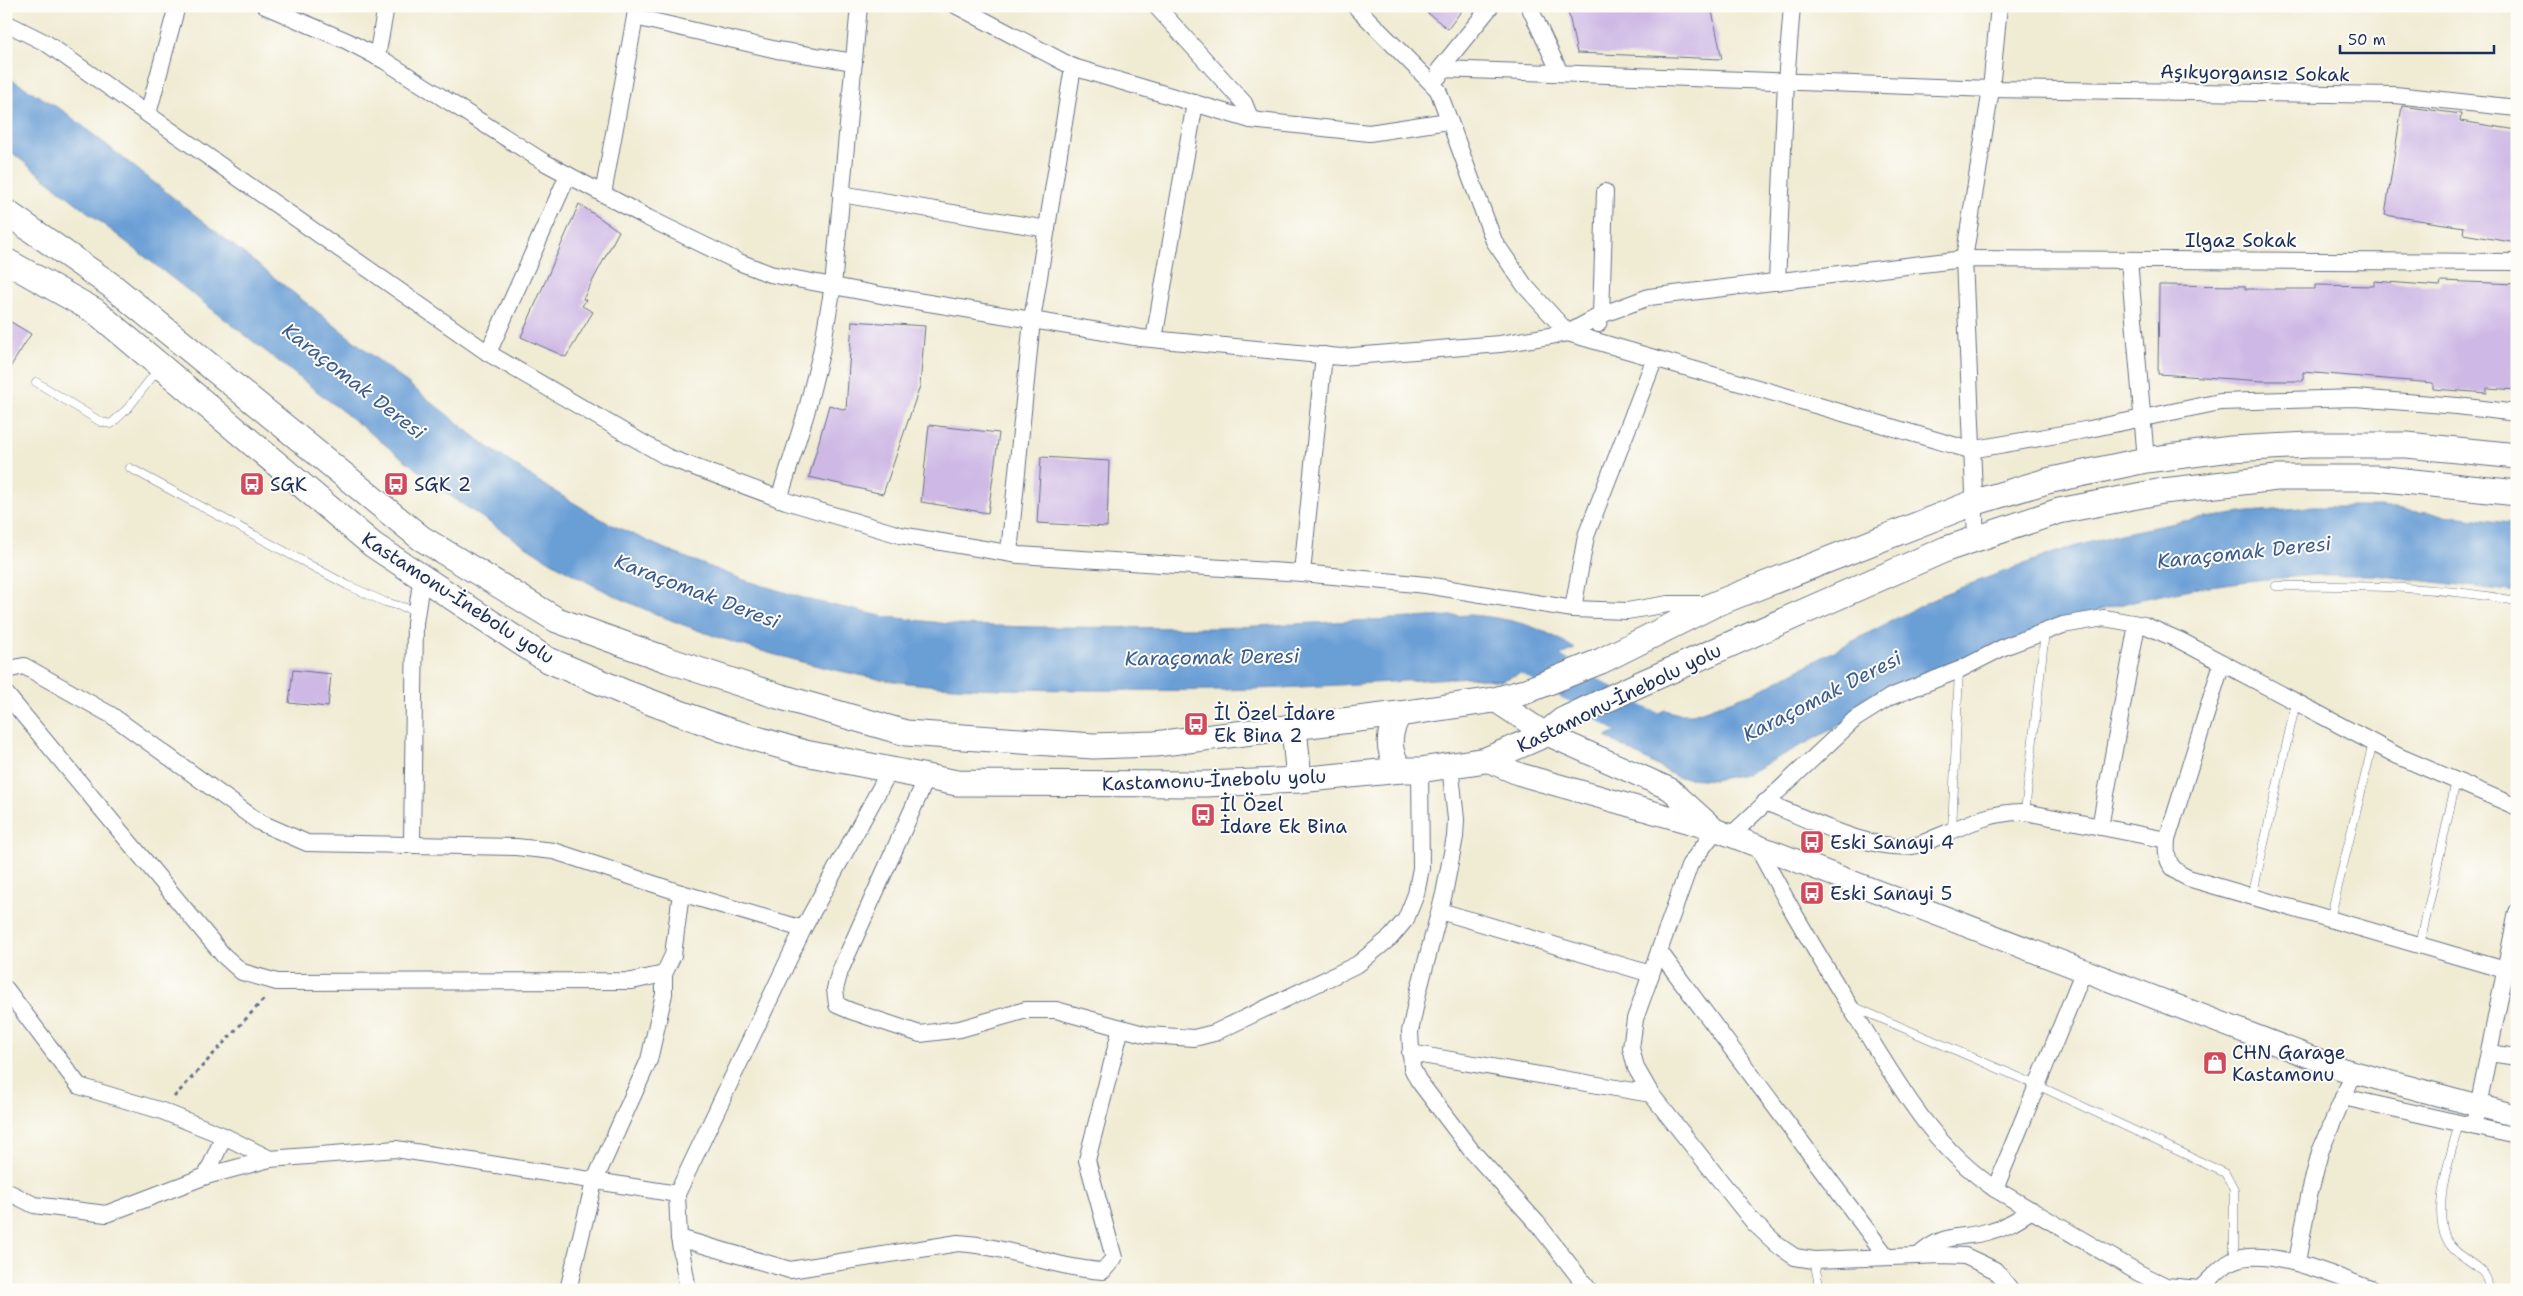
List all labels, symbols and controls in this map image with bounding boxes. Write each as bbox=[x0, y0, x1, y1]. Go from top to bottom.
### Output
scale bar bbox=[2340, 22, 2494, 54]
text: 50 m bbox=[2348, 30, 2386, 50]
street label: Aşıkyorgansız Sokak bbox=[2160, 59, 2350, 87]
street label: Ilgaz Sokak bbox=[2185, 228, 2297, 253]
water label: Karaçomak Deresi bbox=[277, 317, 431, 445]
bus stop icon: SGK bbox=[239, 471, 265, 497]
bus stop icon: SGK 2 bbox=[383, 471, 409, 497]
place label: SGK bbox=[270, 472, 307, 497]
place label: SGK 2 bbox=[414, 472, 471, 497]
street label: Kastamonu-İnebolu yolu bbox=[357, 526, 559, 670]
water label: Karaçomak Deresi bbox=[2156, 530, 2333, 574]
water label: Karaçomak Deresi bbox=[611, 548, 784, 635]
street label: Kastamonu-İnebolu yolu bbox=[1513, 638, 1725, 758]
water label: Karaçomak Deresi bbox=[1124, 642, 1300, 672]
water label: Karaçomak Deresi bbox=[1738, 645, 1906, 747]
place label: İl Özel İdare Ek Bina 2 bbox=[1214, 701, 1336, 748]
bus stop icon: İl Özel İdare Ek Bina 2 bbox=[1183, 711, 1209, 737]
street label: Kastamonu-İnebolu yolu bbox=[1101, 764, 1327, 796]
place label: İl Özel İdare Ek Bina bbox=[1220, 792, 1347, 839]
bus stop icon: İl Özel İdare Ek Bina bbox=[1190, 802, 1216, 828]
bus stop icon: Eski Sanayi 4 bbox=[1799, 829, 1825, 855]
place label: Eski Sanayi 4 bbox=[1830, 830, 1954, 855]
bus stop icon: Eski Sanayi 5 bbox=[1799, 880, 1825, 906]
place label: Eski Sanayi 5 bbox=[1830, 881, 1952, 906]
place label: CHN Garage Kastamonu bbox=[2232, 1040, 2345, 1087]
shop icon: CHN Garage Kastamonu bbox=[2202, 1050, 2228, 1076]

